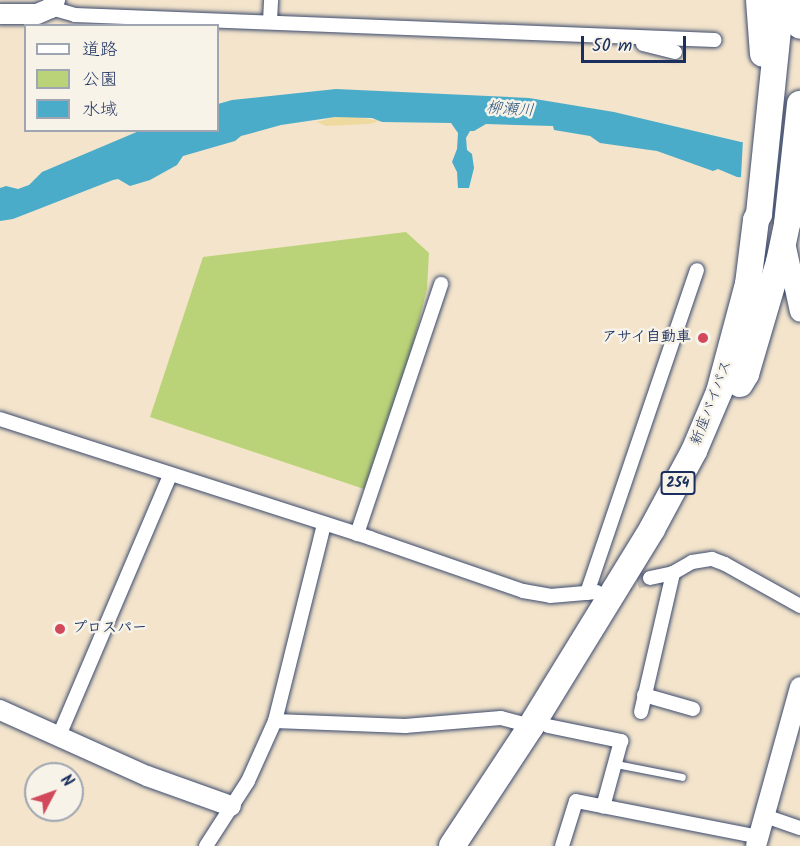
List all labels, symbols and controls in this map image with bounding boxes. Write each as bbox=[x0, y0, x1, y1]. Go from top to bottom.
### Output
legend bbox=[24, 24, 219, 132]
scale bar bbox=[584, 24, 689, 62]
text: 50 m bbox=[592, 32, 632, 61]
text: 道路 bbox=[82, 36, 118, 65]
text: 公園 bbox=[82, 66, 118, 95]
text: 水域 bbox=[82, 96, 118, 125]
water label: 柳瀬川 bbox=[485, 99, 535, 121]
place label: アサイ自動車 bbox=[601, 329, 691, 347]
marker: アサイ自動車 bbox=[696, 331, 710, 345]
street label: 新座バイパス bbox=[687, 358, 737, 448]
road number: 254 bbox=[660, 472, 696, 494]
place label: プロスパー bbox=[72, 620, 147, 638]
marker: プロスパー bbox=[53, 622, 67, 636]
north arrow bbox=[24, 762, 84, 822]
text: N bbox=[54, 769, 79, 793]

